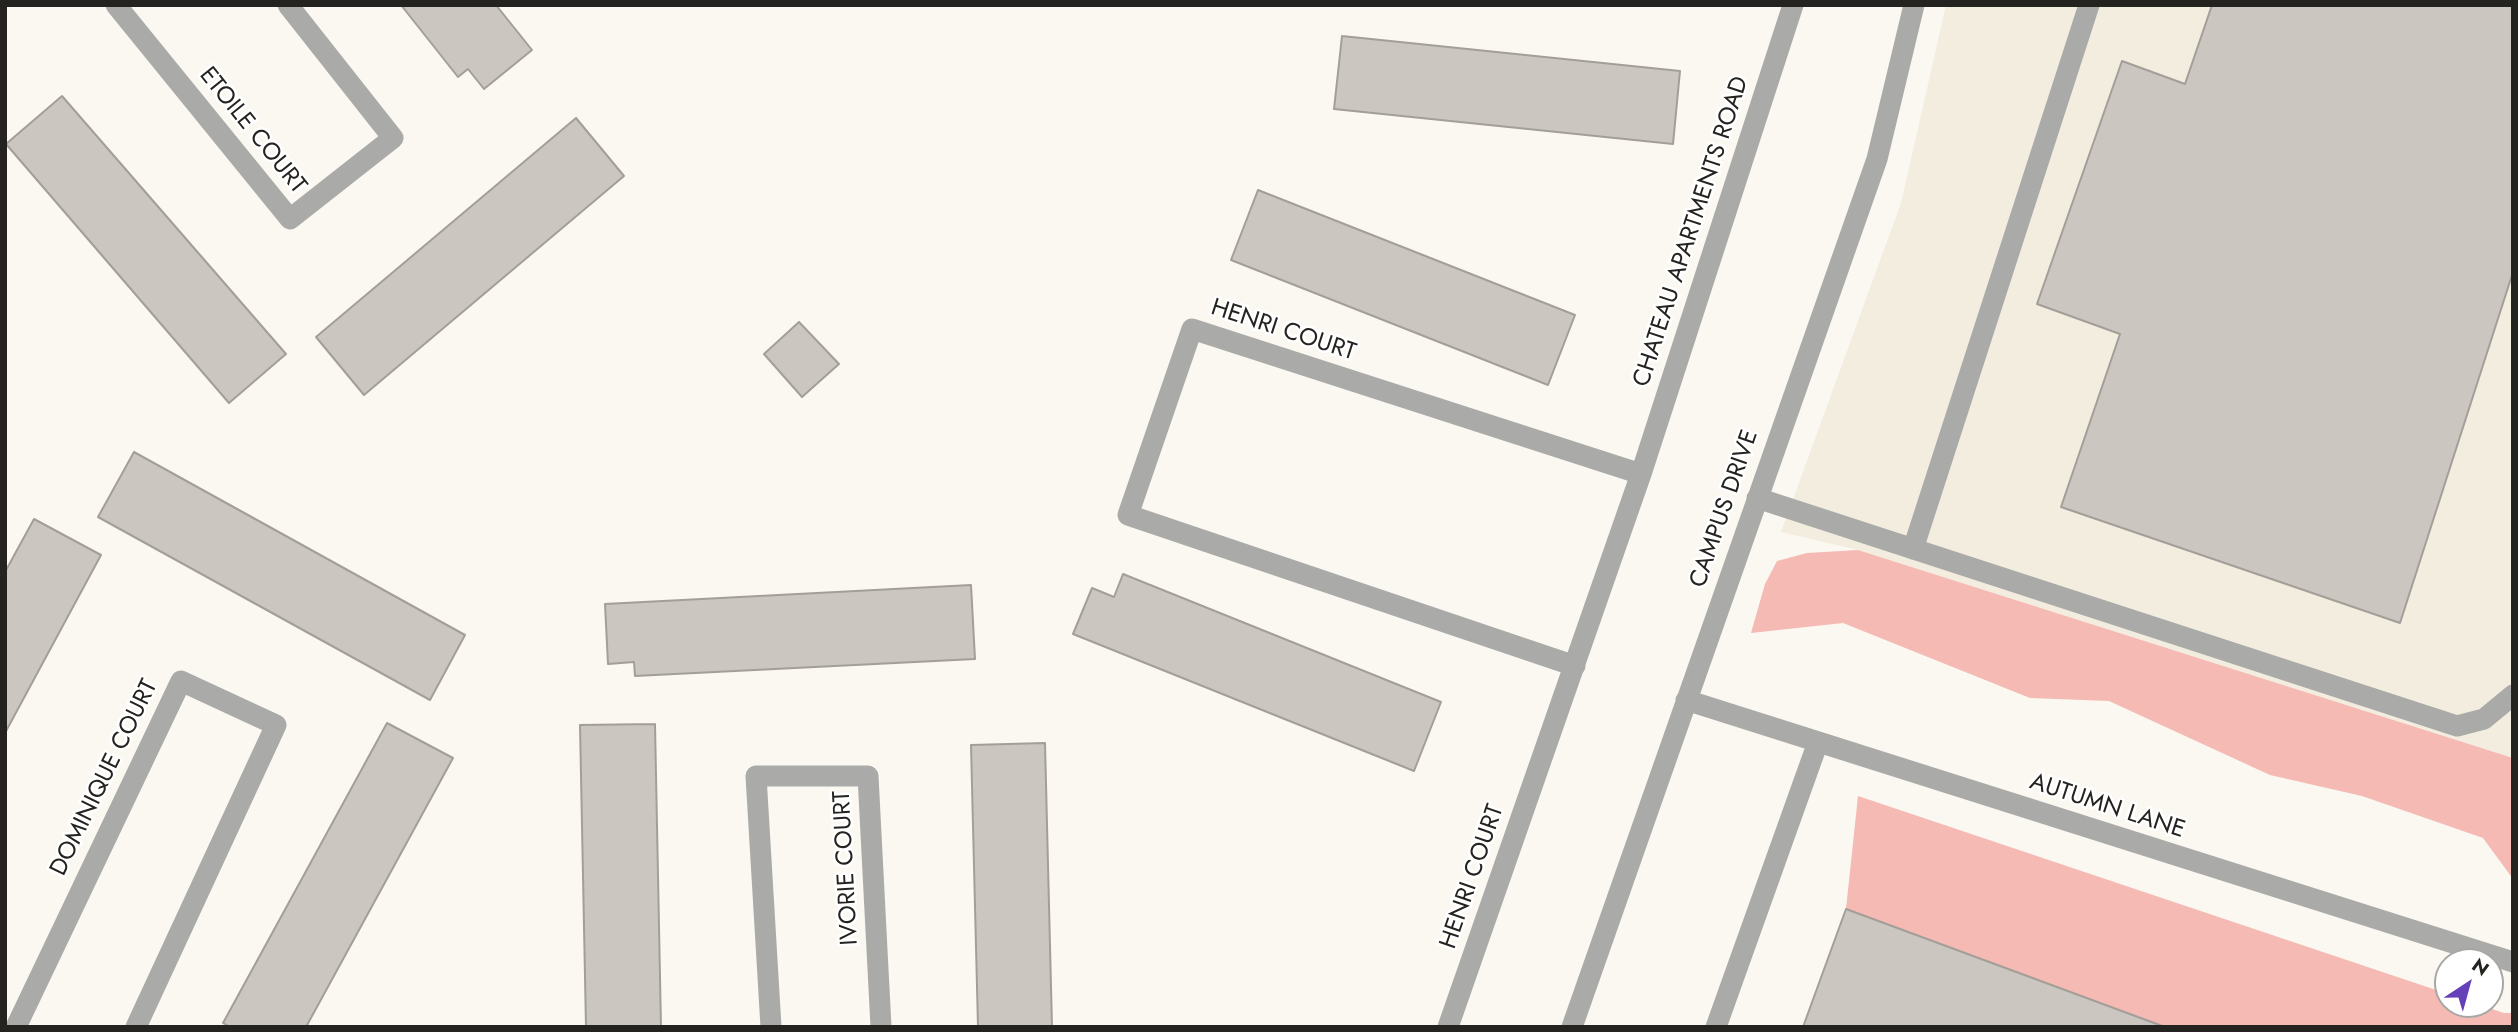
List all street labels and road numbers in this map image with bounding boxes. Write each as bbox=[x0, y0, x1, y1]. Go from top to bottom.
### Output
street label: ETOILE COURT bbox=[192, 62, 312, 200]
street label: CHATEAU APARTMENTS ROAD bbox=[1628, 73, 1756, 391]
street label: HENRI COURT bbox=[1207, 294, 1359, 368]
street label: CAMPUS DRIVE bbox=[1685, 427, 1765, 591]
street label: DOMINIQUE COURT bbox=[45, 675, 165, 881]
street label: AUTUMN LANE bbox=[2026, 768, 2188, 846]
street label: IVORIE COURT bbox=[829, 790, 865, 946]
street label: HENRI COURT bbox=[1435, 801, 1511, 953]

